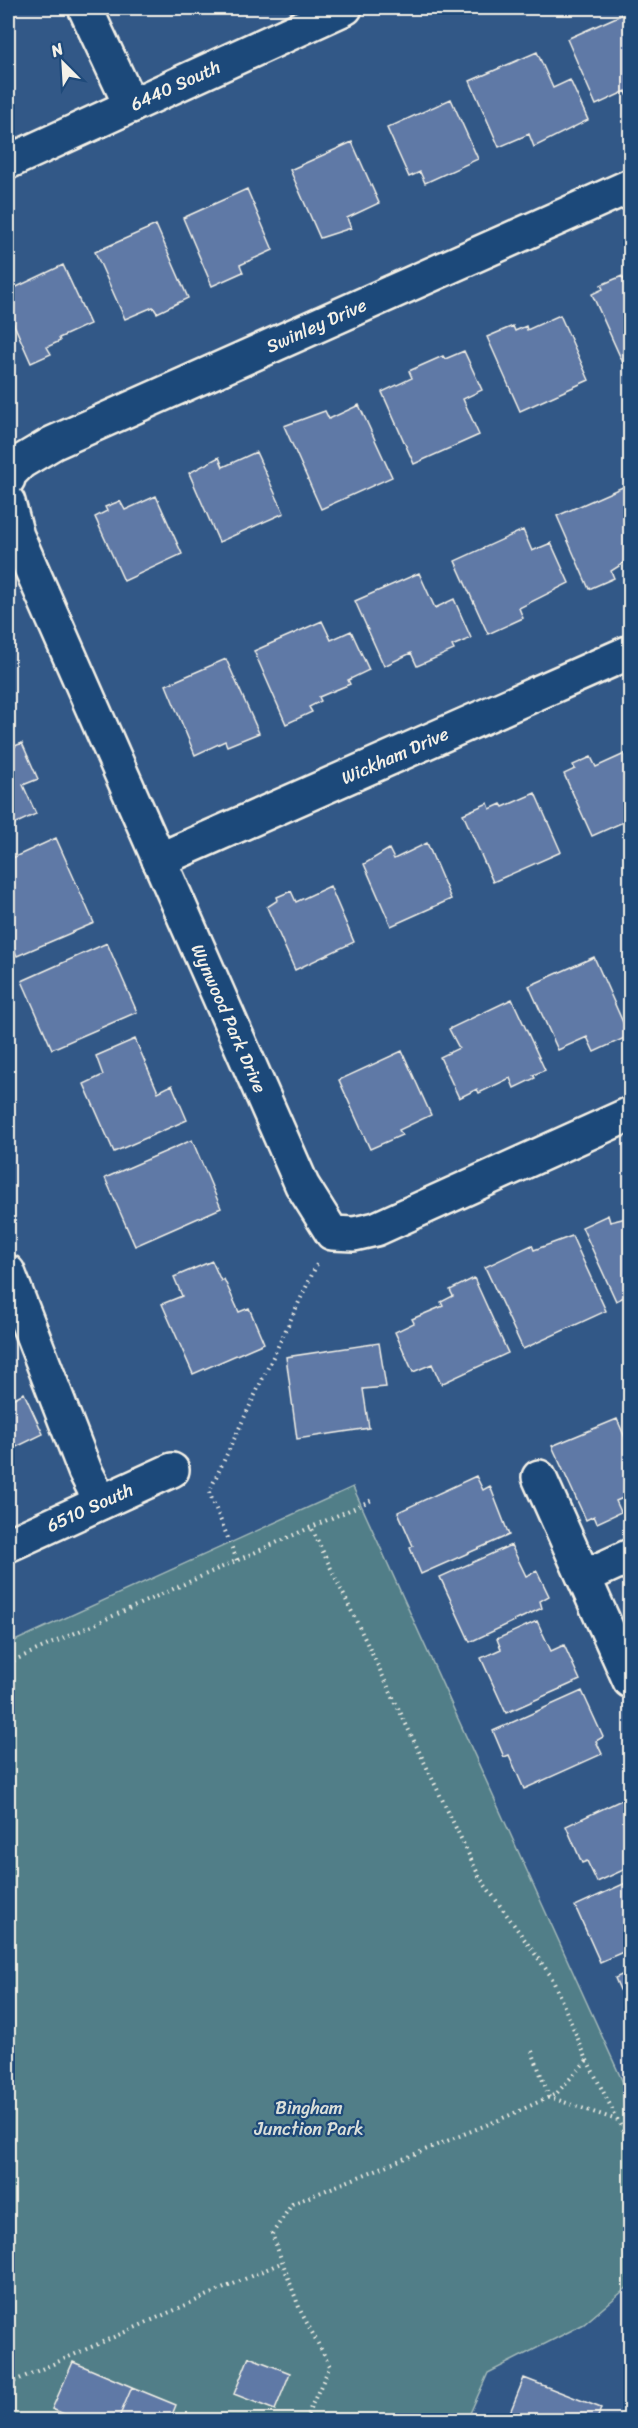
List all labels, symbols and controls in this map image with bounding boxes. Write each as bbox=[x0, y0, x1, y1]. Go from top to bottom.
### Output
north arrow bbox=[33, 33, 93, 93]
text: N bbox=[45, 34, 69, 66]
street label: 6440 South bbox=[125, 51, 226, 120]
street label: Swinley Drive bbox=[261, 289, 372, 362]
street label: Wickham Drive bbox=[336, 718, 454, 794]
street label: Wynwood Park Drive bbox=[182, 939, 276, 1098]
street label: 6510 South bbox=[41, 1474, 139, 1541]
park label: Bingham Junction Park bbox=[253, 2092, 364, 2145]

